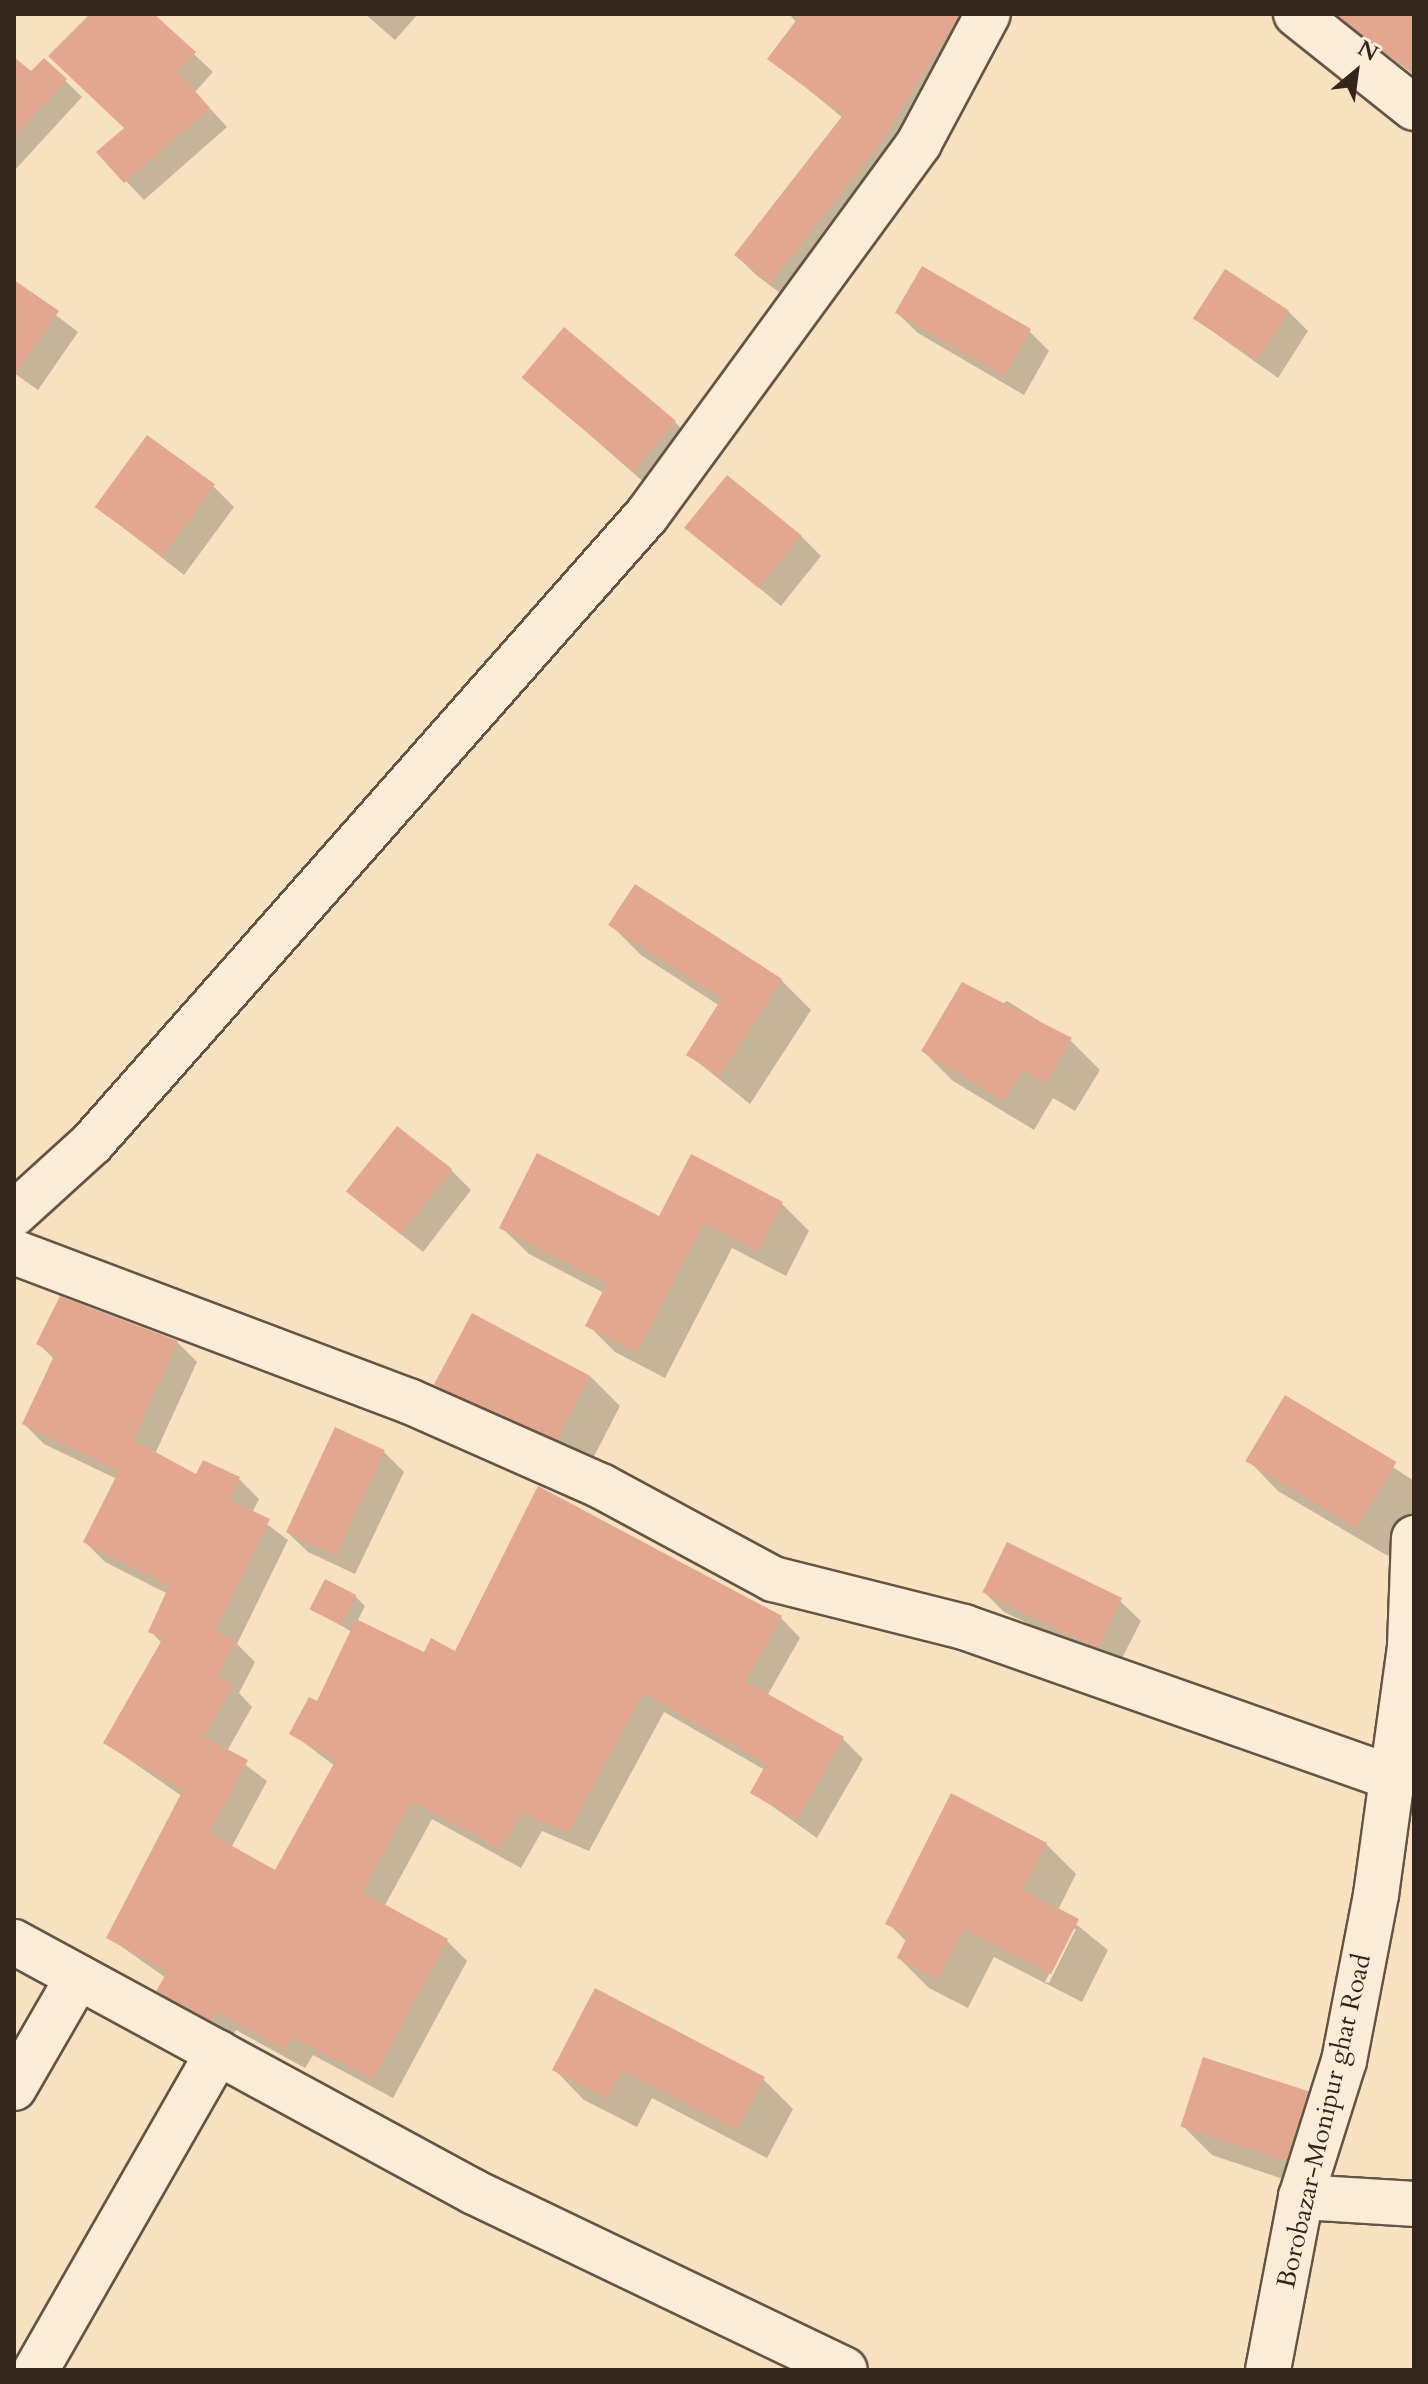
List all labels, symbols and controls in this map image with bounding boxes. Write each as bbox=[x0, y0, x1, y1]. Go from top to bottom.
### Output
north arrow bbox=[1316, 32, 1396, 112]
text: N bbox=[1352, 33, 1383, 69]
street label: Borobazar-Monipur ghat Road bbox=[1270, 1951, 1378, 2291]

